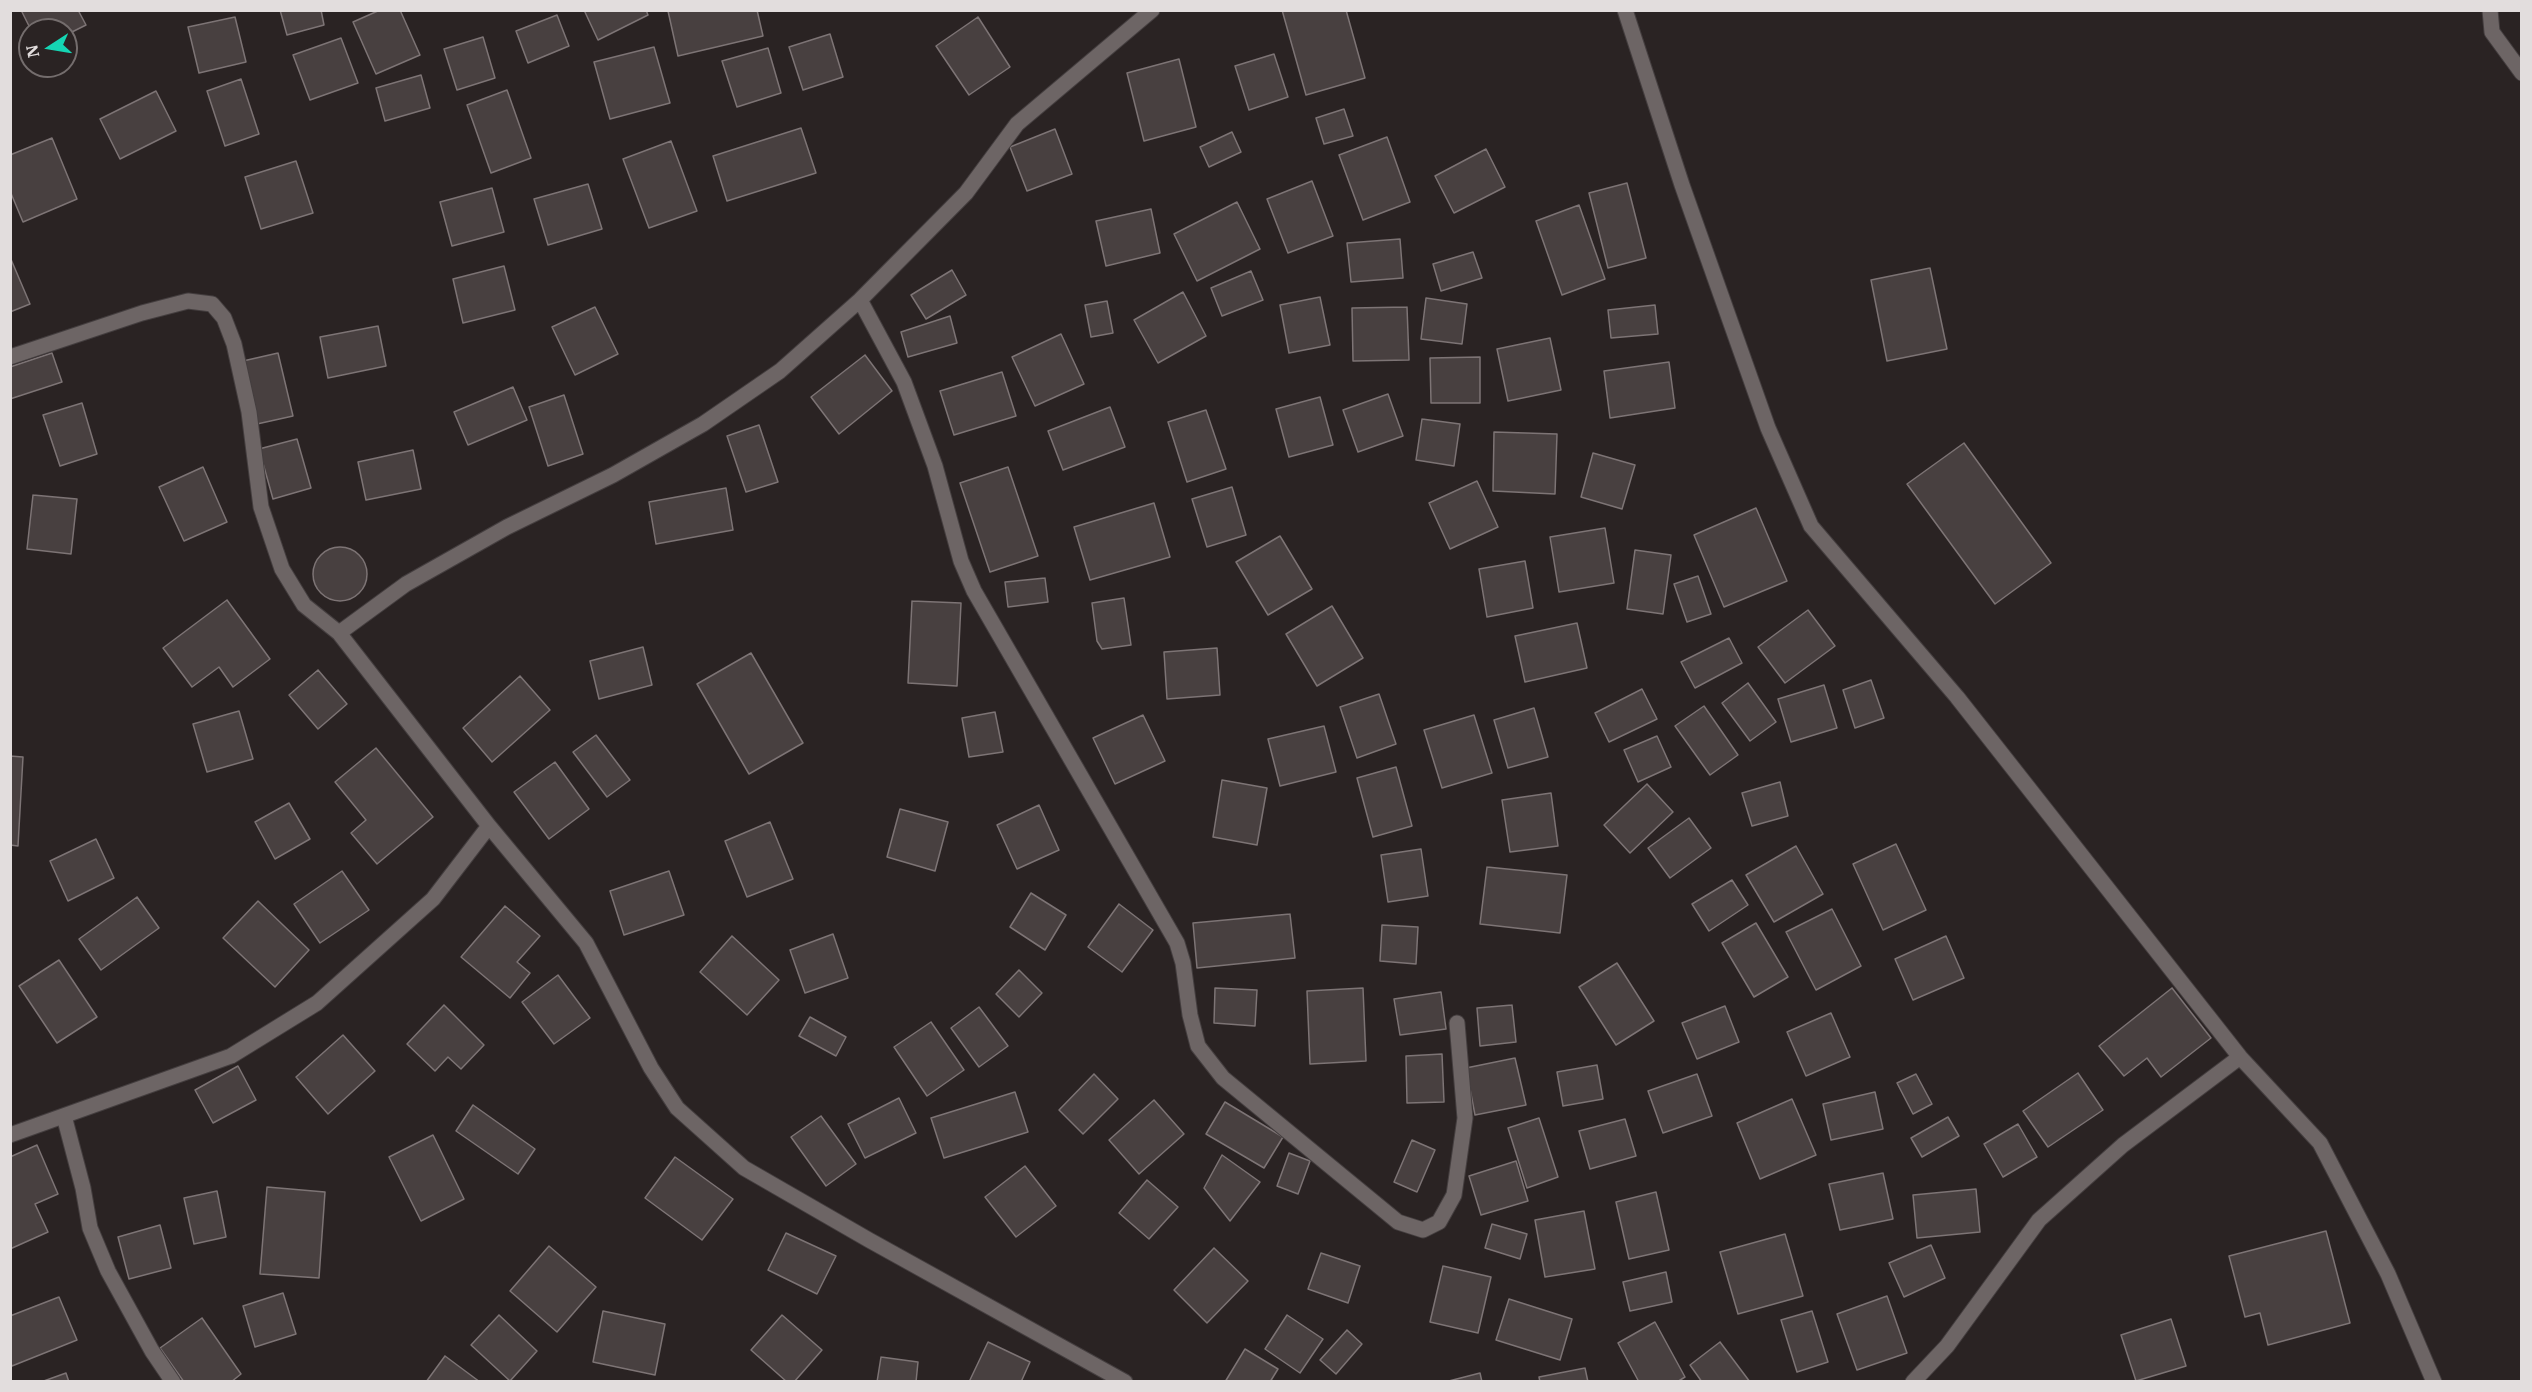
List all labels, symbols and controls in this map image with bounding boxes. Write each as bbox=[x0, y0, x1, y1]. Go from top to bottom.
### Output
north arrow bbox=[18, 18, 78, 78]
text: N bbox=[21, 43, 43, 60]

